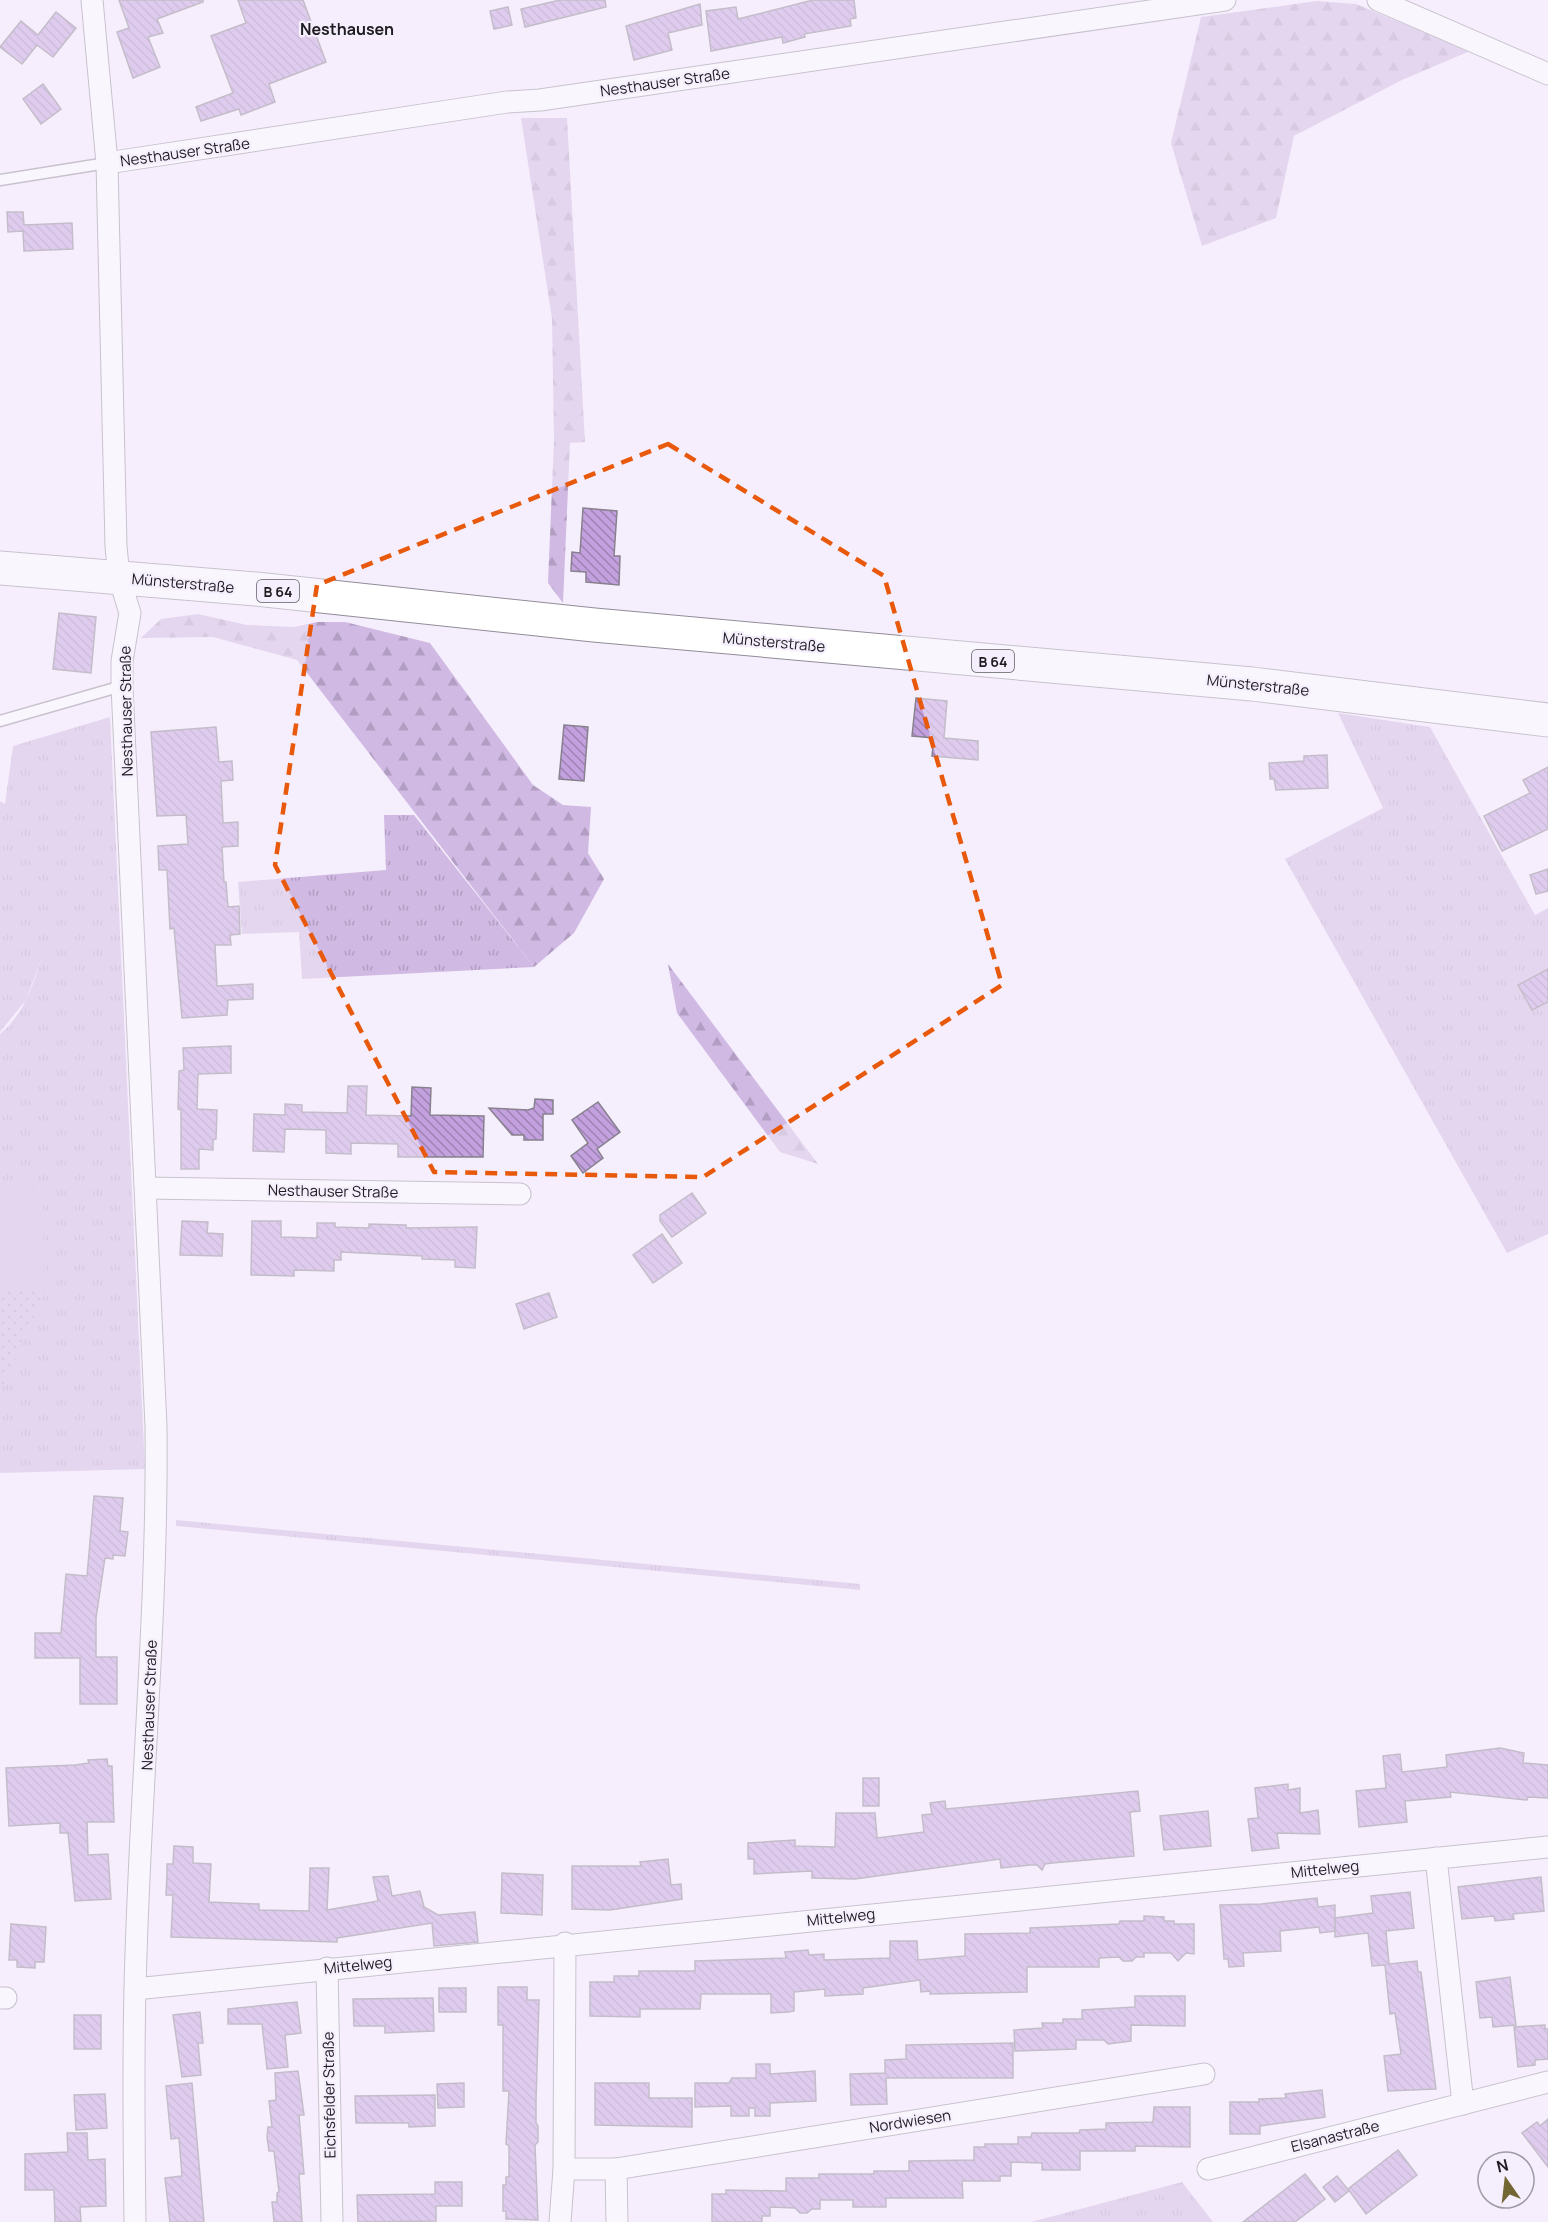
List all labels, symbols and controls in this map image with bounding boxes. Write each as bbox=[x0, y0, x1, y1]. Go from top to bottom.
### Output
district label: Nesthausen bbox=[300, 18, 394, 40]
street label: Nesthauser Straße bbox=[599, 62, 731, 101]
street label: Nesthauser Straße bbox=[119, 132, 251, 171]
street label: Münsterstraße bbox=[131, 568, 235, 598]
road number: B 64 bbox=[257, 580, 299, 602]
street label: Münsterstraße bbox=[722, 627, 826, 657]
street label: Nesthauser Straße bbox=[114, 645, 138, 776]
road number: B 64 bbox=[972, 650, 1014, 672]
street label: Münsterstraße bbox=[1206, 669, 1311, 701]
street label: Nesthauser Straße bbox=[268, 1179, 399, 1203]
street label: Nesthauser Straße bbox=[136, 1639, 162, 1771]
street label: Mittelweg bbox=[1290, 1855, 1360, 1883]
street label: Mittelweg bbox=[806, 1903, 876, 1931]
street label: Mittelweg bbox=[323, 1951, 393, 1979]
street label: Eichsfelder Straße bbox=[317, 2031, 341, 2159]
street label: Nordwiesen bbox=[868, 2104, 952, 2138]
street label: Elsanastraße bbox=[1289, 2115, 1382, 2157]
north arrow bbox=[1476, 2150, 1536, 2210]
text: N bbox=[1494, 2153, 1511, 2178]

